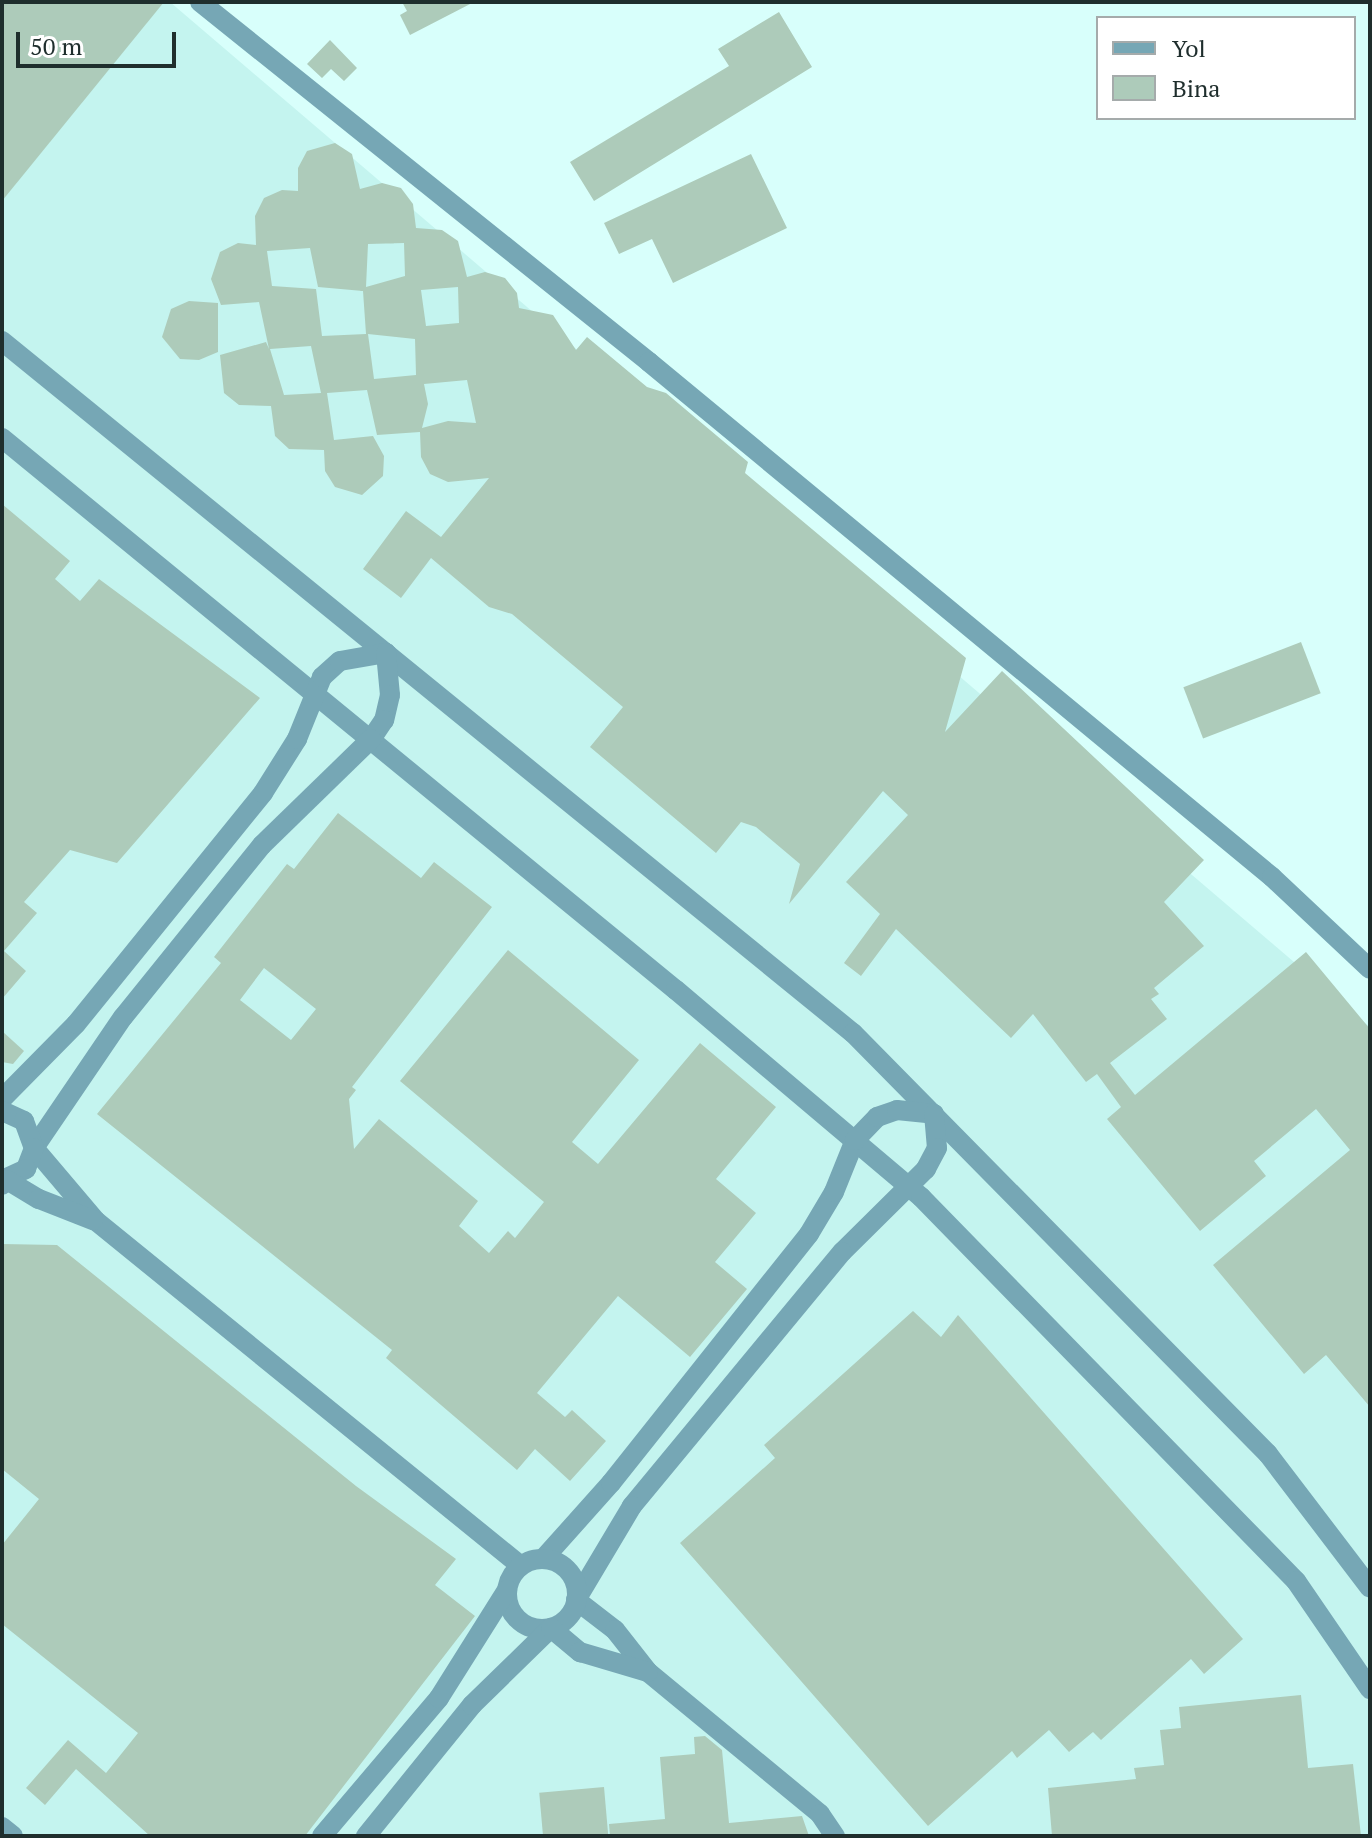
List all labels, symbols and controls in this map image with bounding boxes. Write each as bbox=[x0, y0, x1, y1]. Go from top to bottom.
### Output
scale bar bbox=[20, 16, 180, 66]
legend bbox=[1096, 16, 1356, 120]
text: 50 m bbox=[30, 30, 82, 62]
text: Yol bbox=[1172, 32, 1206, 64]
text: Bina bbox=[1172, 72, 1220, 104]

